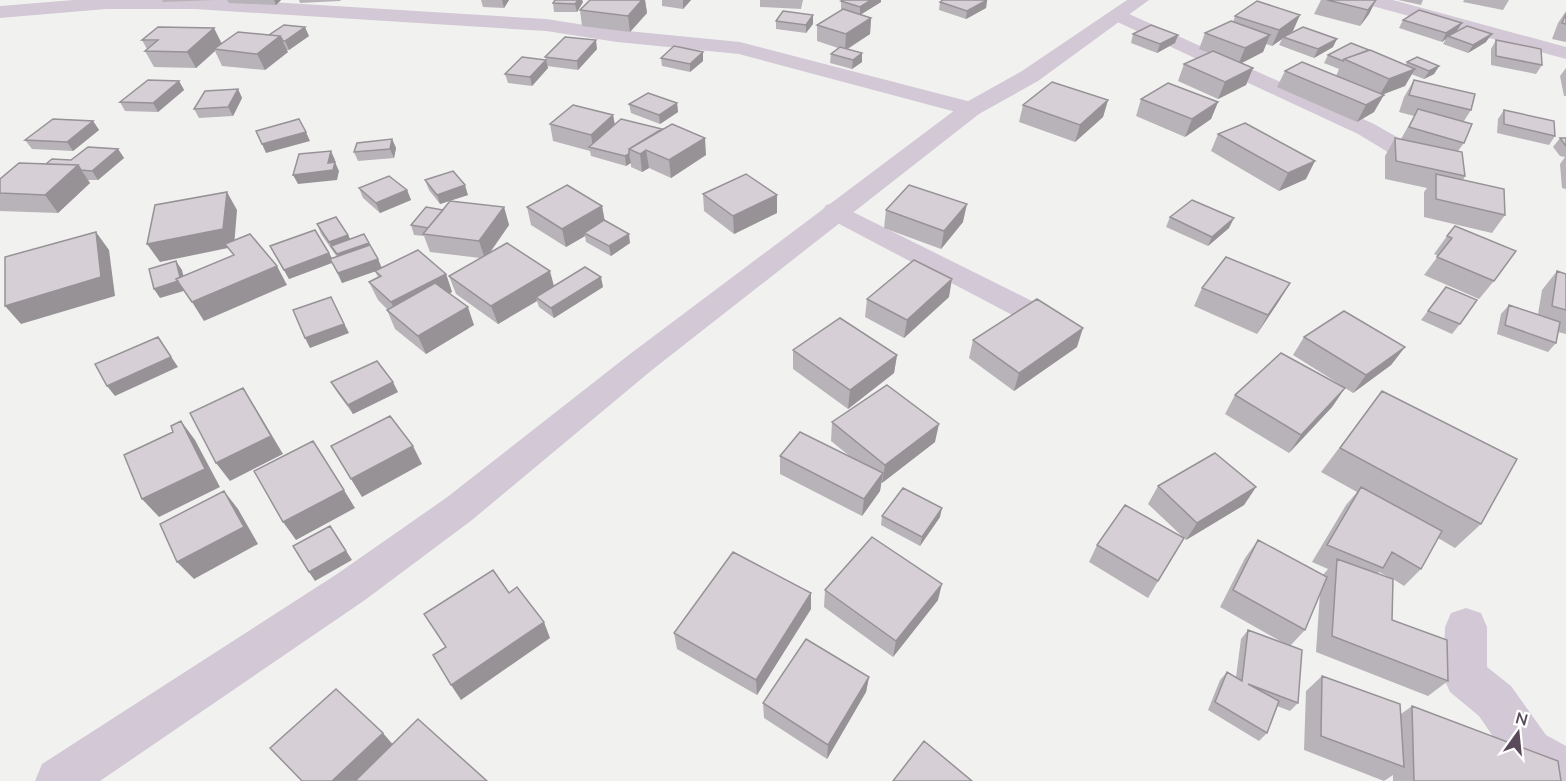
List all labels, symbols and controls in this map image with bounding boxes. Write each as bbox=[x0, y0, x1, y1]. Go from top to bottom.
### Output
north arrow bbox=[1488, 703, 1548, 763]
text: N bbox=[1513, 707, 1530, 732]

